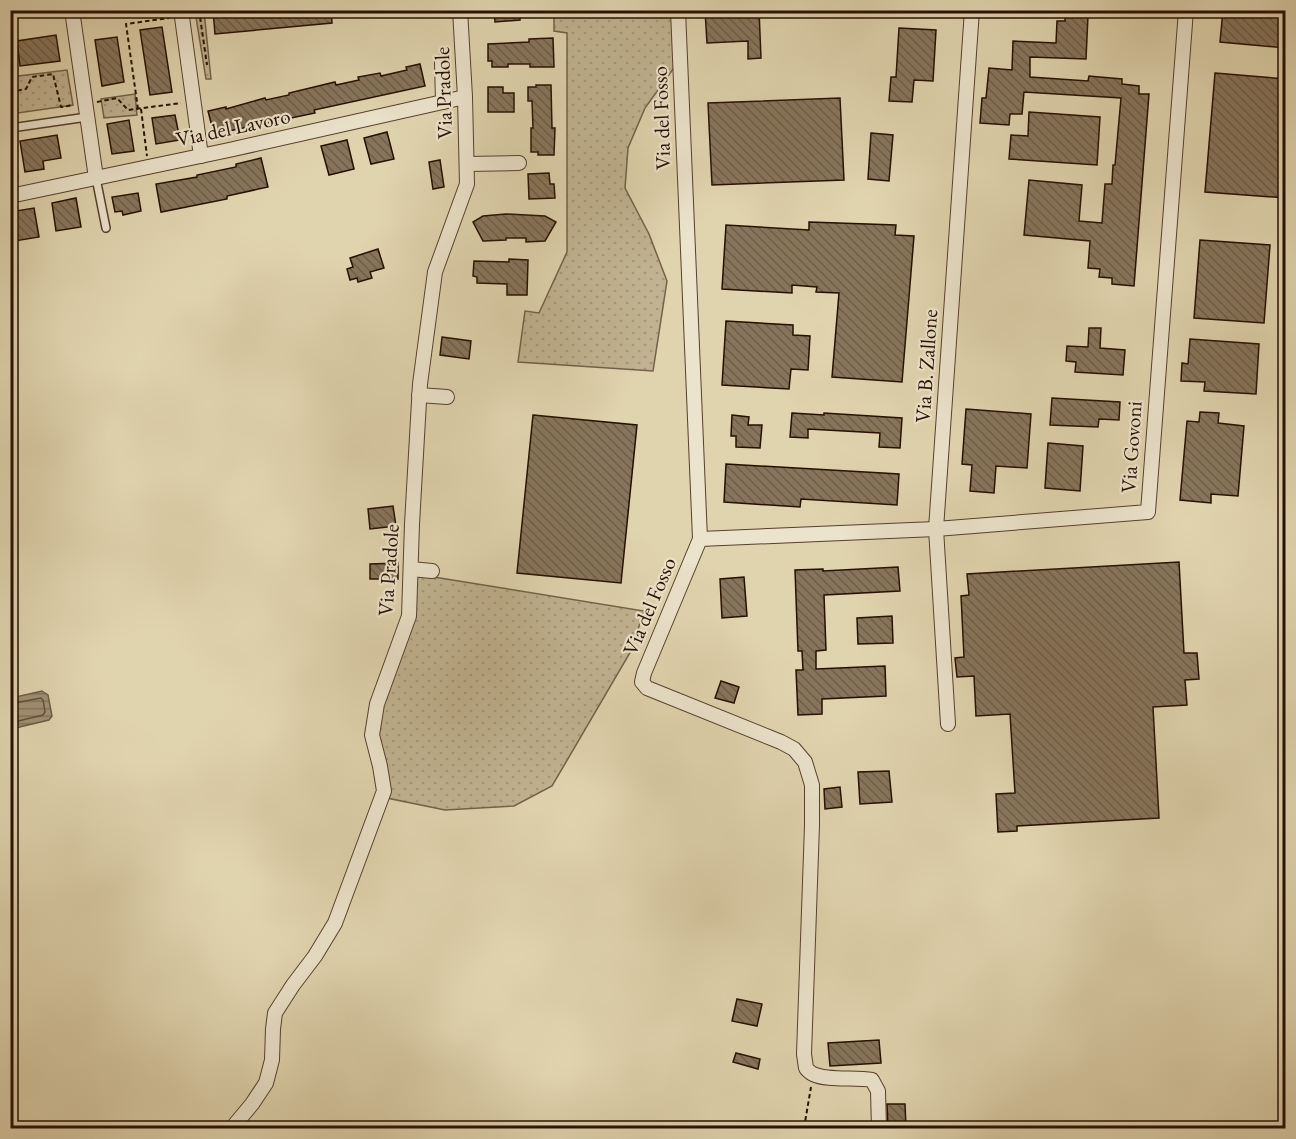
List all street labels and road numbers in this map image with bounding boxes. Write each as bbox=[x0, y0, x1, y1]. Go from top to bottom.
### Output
street label: Via Pradole bbox=[428, 46, 458, 140]
street label: Via del Fosso bbox=[646, 66, 676, 170]
street label: Via del Lavoro bbox=[173, 102, 293, 152]
street label: Via B. Zallone bbox=[909, 308, 943, 424]
street label: Via Govoni bbox=[1114, 400, 1148, 494]
street label: Via Pradole bbox=[371, 523, 405, 617]
street label: Via del Fosso bbox=[616, 553, 682, 659]

